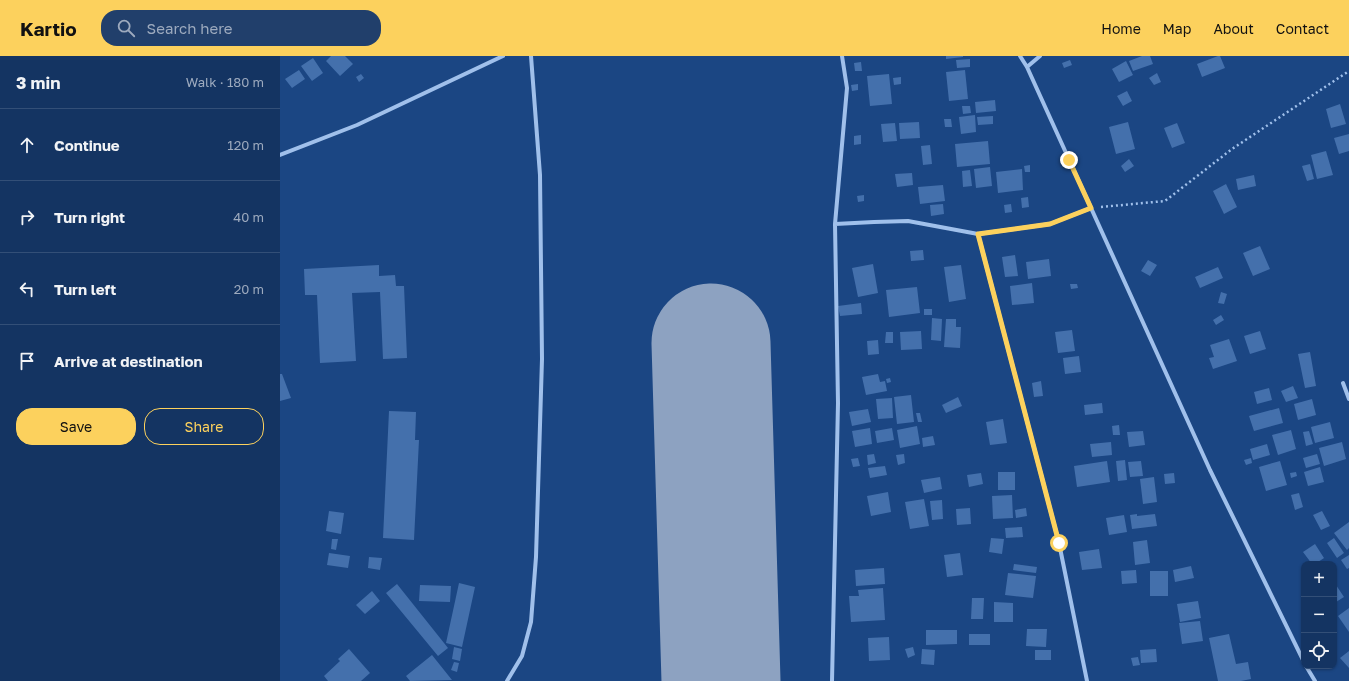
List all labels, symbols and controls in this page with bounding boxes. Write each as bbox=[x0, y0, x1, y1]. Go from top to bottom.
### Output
search box bbox=[101, 10, 381, 46]
text: Kartio bbox=[20, 17, 77, 40]
icon: search bbox=[115, 17, 137, 39]
text: Search here bbox=[147, 19, 233, 37]
text: Home bbox=[1101, 20, 1141, 37]
text: Map bbox=[1163, 20, 1191, 37]
text: About bbox=[1213, 20, 1254, 37]
text: Contact bbox=[1276, 20, 1329, 37]
text: 3 min bbox=[16, 72, 60, 93]
text: Walk · 180 m bbox=[186, 74, 264, 90]
icon: ahead bbox=[16, 134, 38, 156]
text: Continue bbox=[54, 136, 120, 154]
text: 120 m bbox=[227, 137, 264, 153]
route end bbox=[1060, 151, 1078, 169]
icon: right bbox=[16, 206, 38, 228]
text: Turn right bbox=[54, 208, 125, 226]
text: 40 m bbox=[233, 209, 264, 225]
icon: left bbox=[16, 278, 38, 300]
text: Turn left bbox=[54, 280, 116, 298]
text: 20 m bbox=[234, 281, 264, 297]
icon: arrive bbox=[16, 350, 38, 372]
text: Arrive at destination bbox=[54, 352, 203, 370]
button: Save bbox=[16, 408, 136, 445]
button: Share bbox=[144, 408, 264, 445]
route start bbox=[1050, 534, 1068, 552]
map controls bbox=[1301, 561, 1337, 669]
button: + bbox=[1301, 561, 1337, 597]
button: − bbox=[1301, 597, 1337, 633]
button: locate bbox=[1301, 633, 1337, 669]

